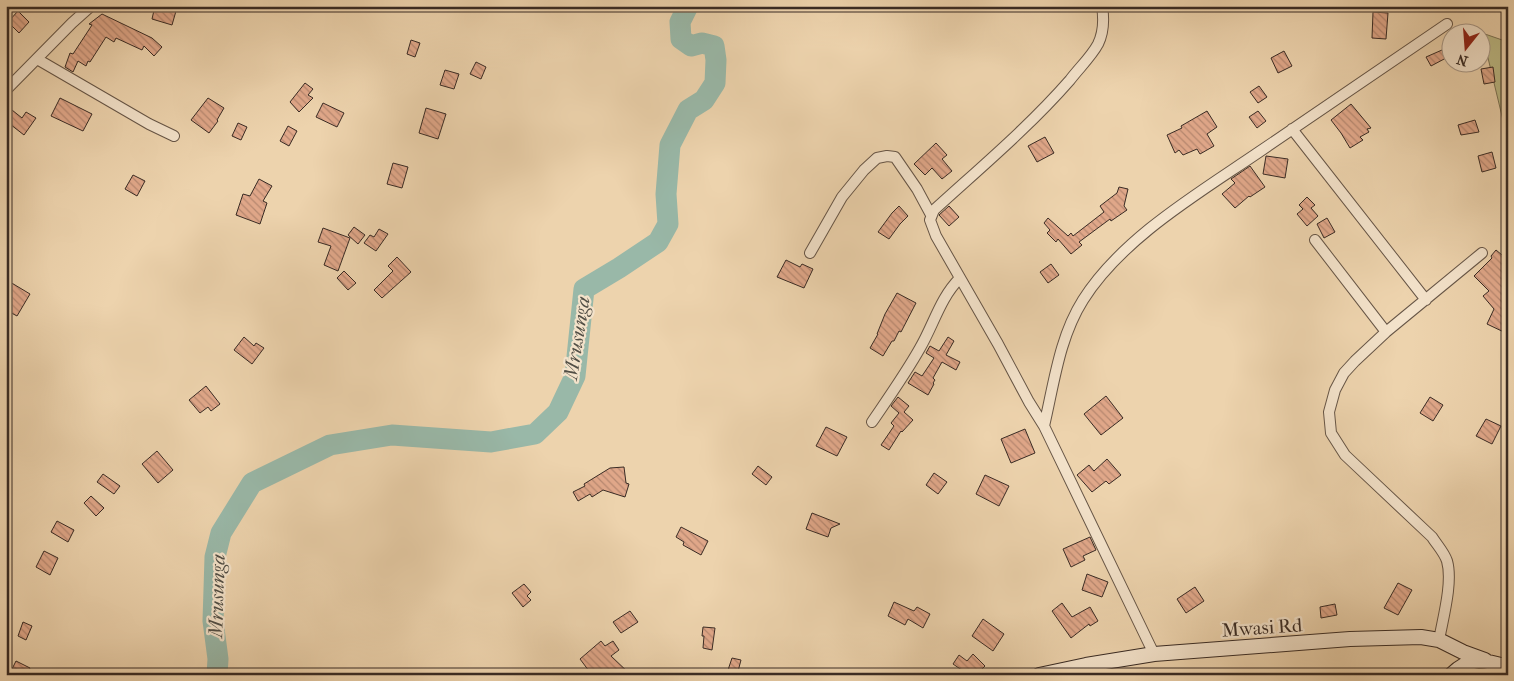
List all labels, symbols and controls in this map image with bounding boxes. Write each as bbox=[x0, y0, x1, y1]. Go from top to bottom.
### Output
north arrow bbox=[1442, 22, 1492, 72]
text: N bbox=[1454, 50, 1470, 70]
water label: Mrusunga bbox=[559, 295, 595, 383]
water label: Mrusunga bbox=[204, 554, 230, 640]
street label: Mwasi Rd bbox=[1221, 614, 1304, 642]

